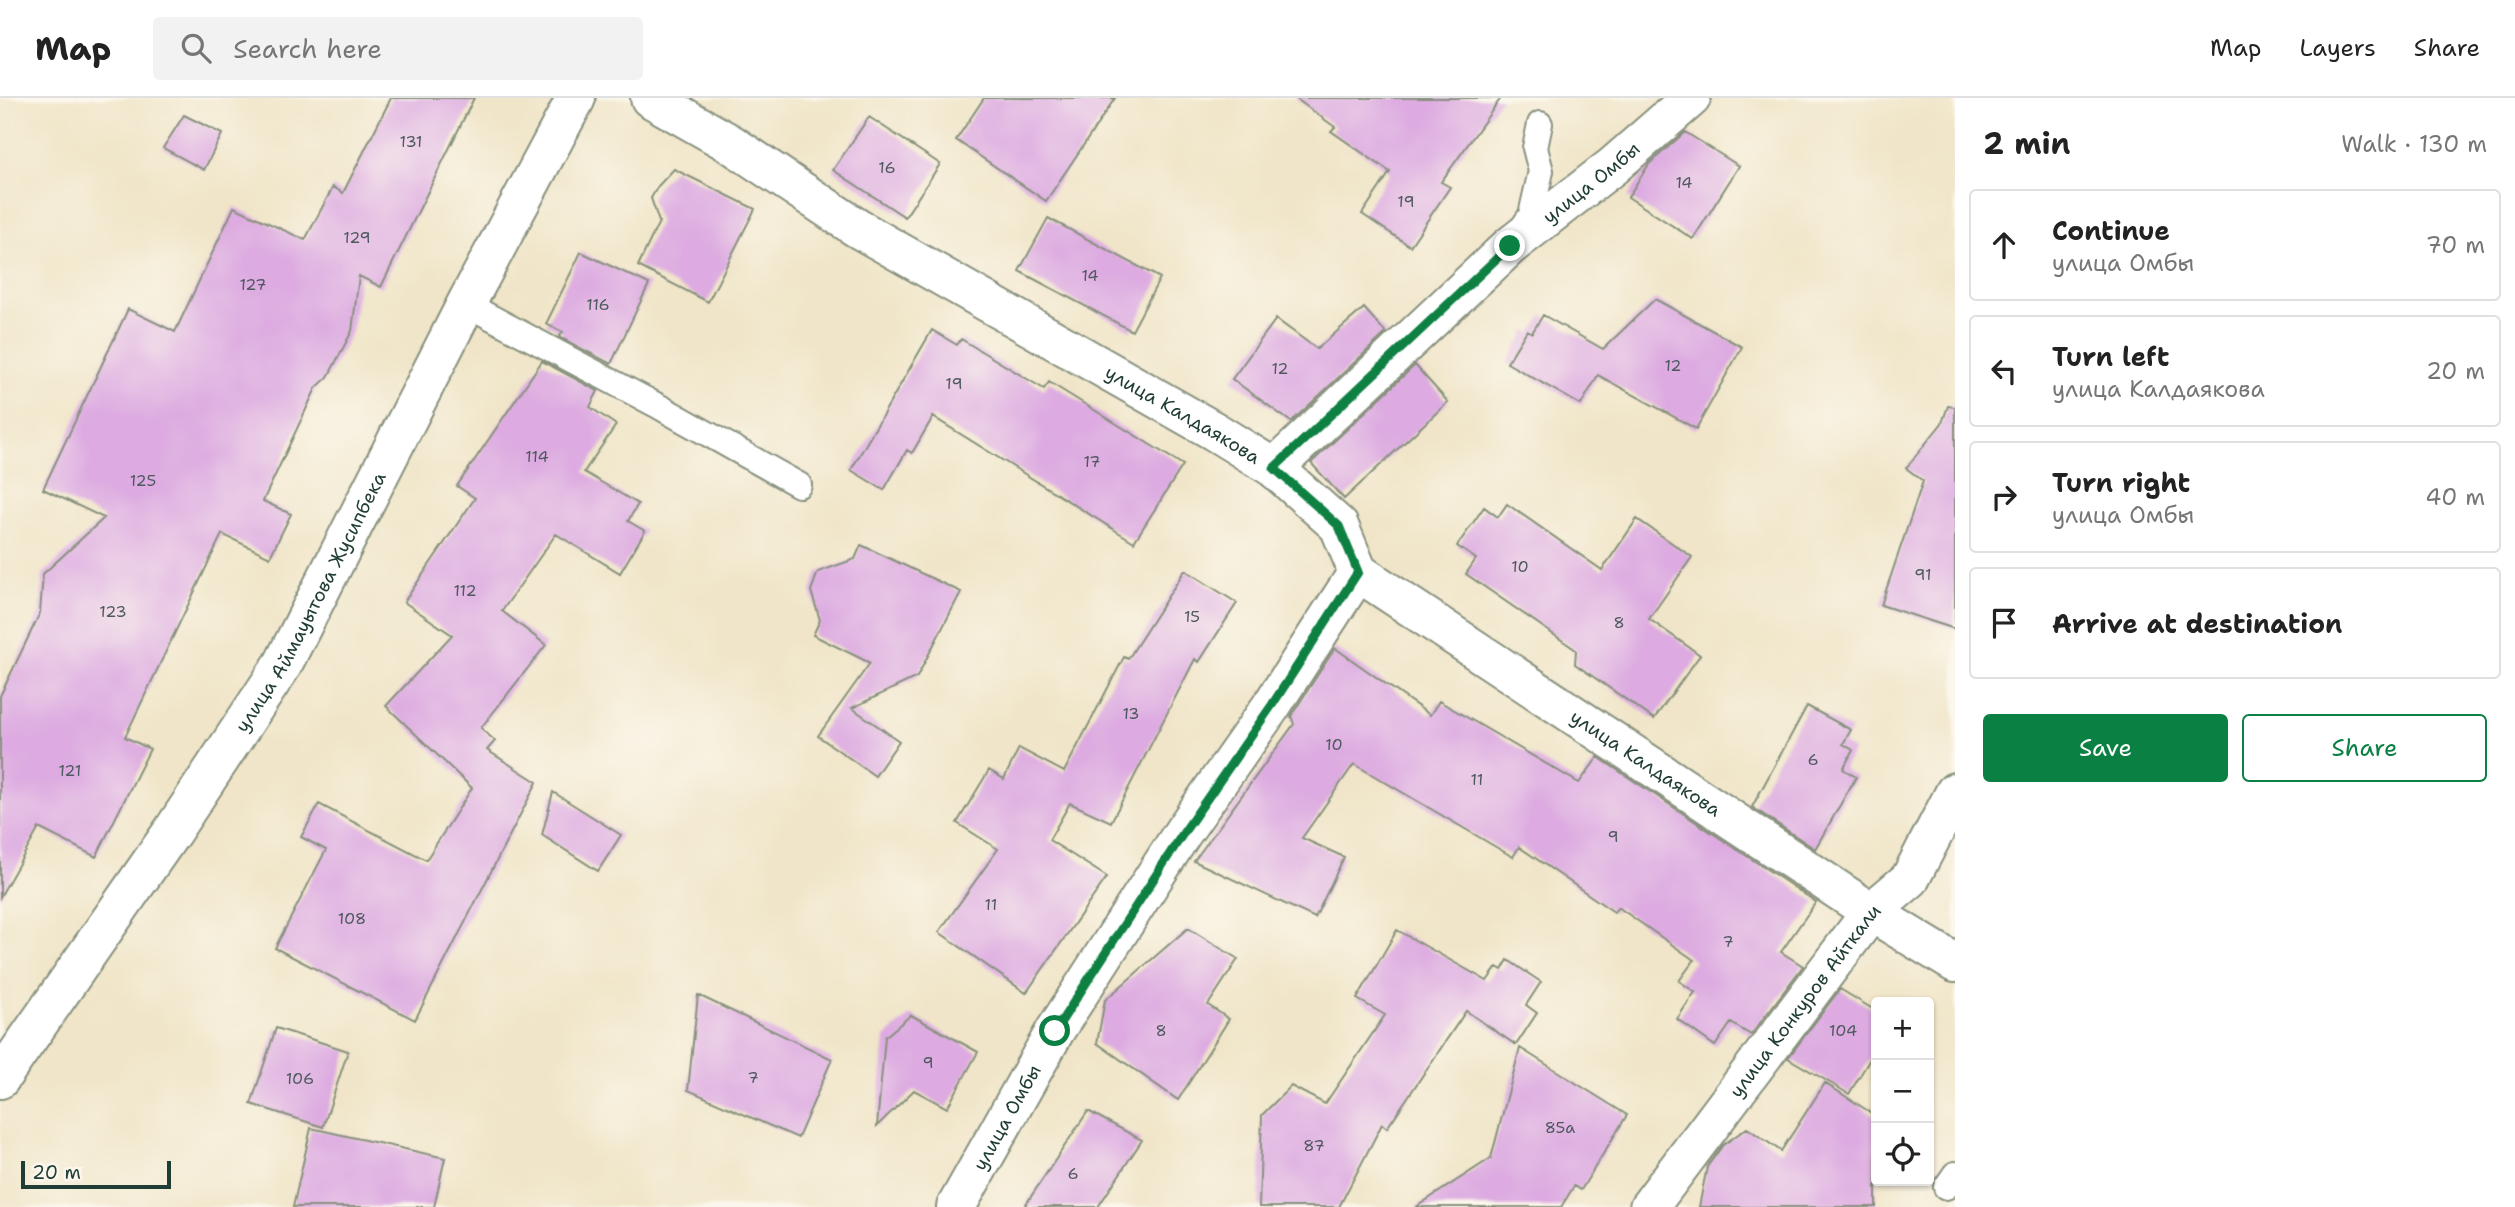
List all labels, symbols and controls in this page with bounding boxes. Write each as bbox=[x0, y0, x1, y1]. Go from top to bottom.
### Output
search box bbox=[153, 17, 643, 80]
text: Map bbox=[35, 26, 111, 71]
icon: search bbox=[177, 29, 215, 67]
text: Search here bbox=[233, 31, 382, 66]
text: Map bbox=[2210, 32, 2261, 64]
text: Layers bbox=[2299, 32, 2376, 64]
text: Share bbox=[2414, 32, 2480, 64]
text: 2 min bbox=[1983, 123, 2070, 164]
text: Walk · 130 m bbox=[2341, 129, 2487, 159]
house number: 131 bbox=[400, 131, 422, 152]
street label: улица Омбы bbox=[1537, 136, 1645, 229]
house number: 16 bbox=[878, 157, 896, 178]
house number: 14 bbox=[1675, 172, 1693, 193]
house number: 19 bbox=[1397, 191, 1415, 212]
text: Continue bbox=[2052, 213, 2170, 248]
icon: ahead bbox=[1985, 226, 2023, 264]
house number: 129 bbox=[343, 227, 371, 248]
route end bbox=[1494, 230, 1525, 261]
text: 70 m bbox=[2426, 230, 2485, 260]
text: улица Омбы bbox=[2052, 248, 2194, 278]
house number: 14 bbox=[1081, 265, 1099, 286]
house number: 127 bbox=[239, 274, 267, 295]
house number: 116 bbox=[586, 294, 610, 315]
text: Turn left bbox=[2052, 339, 2169, 374]
icon: left bbox=[1985, 352, 2023, 390]
house number: 12 bbox=[1664, 355, 1682, 376]
text: 20 m bbox=[2426, 356, 2485, 386]
house number: 12 bbox=[1271, 358, 1289, 379]
street label: улица Калдаякова bbox=[1101, 359, 1266, 469]
house number: 19 bbox=[945, 373, 963, 394]
text: улица Калдаякова bbox=[2052, 374, 2265, 404]
house number: 114 bbox=[525, 446, 549, 467]
house number: 17 bbox=[1083, 451, 1101, 472]
text: Turn right bbox=[2052, 465, 2190, 500]
street label: улица Аймауытова Жусипбека bbox=[229, 467, 391, 737]
house number: 125 bbox=[130, 470, 156, 491]
icon: right bbox=[1985, 478, 2023, 516]
text: 40 m bbox=[2425, 482, 2485, 512]
text: улица Омбы bbox=[2052, 500, 2194, 530]
house number: 10 bbox=[1511, 556, 1529, 577]
house number: 91 bbox=[1914, 564, 1932, 585]
house number: 112 bbox=[453, 580, 477, 601]
house number: 123 bbox=[99, 601, 127, 622]
icon: arrive bbox=[1985, 604, 2023, 642]
house number: 15 bbox=[1184, 606, 1200, 627]
text: Arrive at destination bbox=[2052, 606, 2342, 641]
house number: 8 bbox=[1613, 612, 1625, 633]
house number: 13 bbox=[1122, 703, 1140, 724]
street label: улица Калдаякова bbox=[1566, 704, 1726, 822]
button: Save bbox=[1983, 714, 2228, 782]
button: Share bbox=[2242, 714, 2487, 782]
house number: 10 bbox=[1325, 734, 1343, 755]
house number: 6 bbox=[1807, 749, 1819, 770]
house number: 121 bbox=[59, 760, 81, 781]
house number: 11 bbox=[1471, 769, 1483, 790]
house number: 9 bbox=[1607, 826, 1619, 847]
house number: 11 bbox=[985, 894, 997, 915]
street label: улица Конкуров Айткали bbox=[1723, 897, 1886, 1102]
house number: 108 bbox=[338, 908, 366, 929]
house number: 7 bbox=[1722, 931, 1734, 952]
map controls bbox=[1871, 997, 1934, 1186]
button: + bbox=[1871, 997, 1934, 1060]
route start bbox=[1039, 1015, 1070, 1046]
house number: 8 bbox=[1155, 1020, 1167, 1041]
house number: 104 bbox=[1829, 1020, 1857, 1041]
house number: 9 bbox=[922, 1052, 934, 1073]
street label: улица Омбы bbox=[967, 1060, 1046, 1175]
button: − bbox=[1871, 1060, 1934, 1123]
house number: 7 bbox=[747, 1067, 759, 1088]
house number: 106 bbox=[286, 1068, 314, 1089]
house number: 85а bbox=[1545, 1117, 1575, 1138]
button: locate bbox=[1871, 1123, 1934, 1186]
house number: 87 bbox=[1303, 1135, 1325, 1156]
scale bar bbox=[21, 1158, 172, 1190]
text: 20 m bbox=[32, 1160, 81, 1185]
house number: 6 bbox=[1067, 1163, 1079, 1184]

